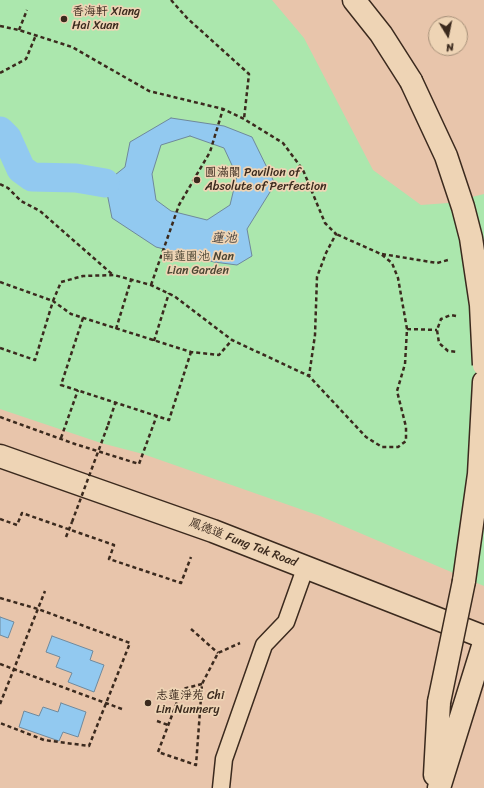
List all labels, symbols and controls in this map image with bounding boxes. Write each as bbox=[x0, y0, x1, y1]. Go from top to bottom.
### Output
place label: 香海軒 Xiang Hai Xuan bbox=[72, 5, 140, 33]
marker: 香海軒 Xiang Hai Xuan bbox=[59, 14, 69, 24]
north arrow bbox=[428, 16, 468, 56]
text: N bbox=[445, 37, 455, 57]
place label: 圓滿閣 Pavilion of Absolute of Perfection bbox=[205, 166, 326, 194]
marker: 圓滿閣 Pavilion of Absolute of Perfection bbox=[192, 175, 202, 185]
water label: 蓮池 bbox=[211, 231, 237, 247]
park label: 南蓮園池 Nan Lian Garden bbox=[162, 250, 234, 278]
street label: 鳳德道 Fung Tak Road bbox=[187, 516, 299, 570]
place label: 志蓮淨苑 Chi Lin Nunnery bbox=[156, 689, 224, 717]
marker: 志蓮淨苑 Chi Lin Nunnery bbox=[143, 698, 153, 708]

